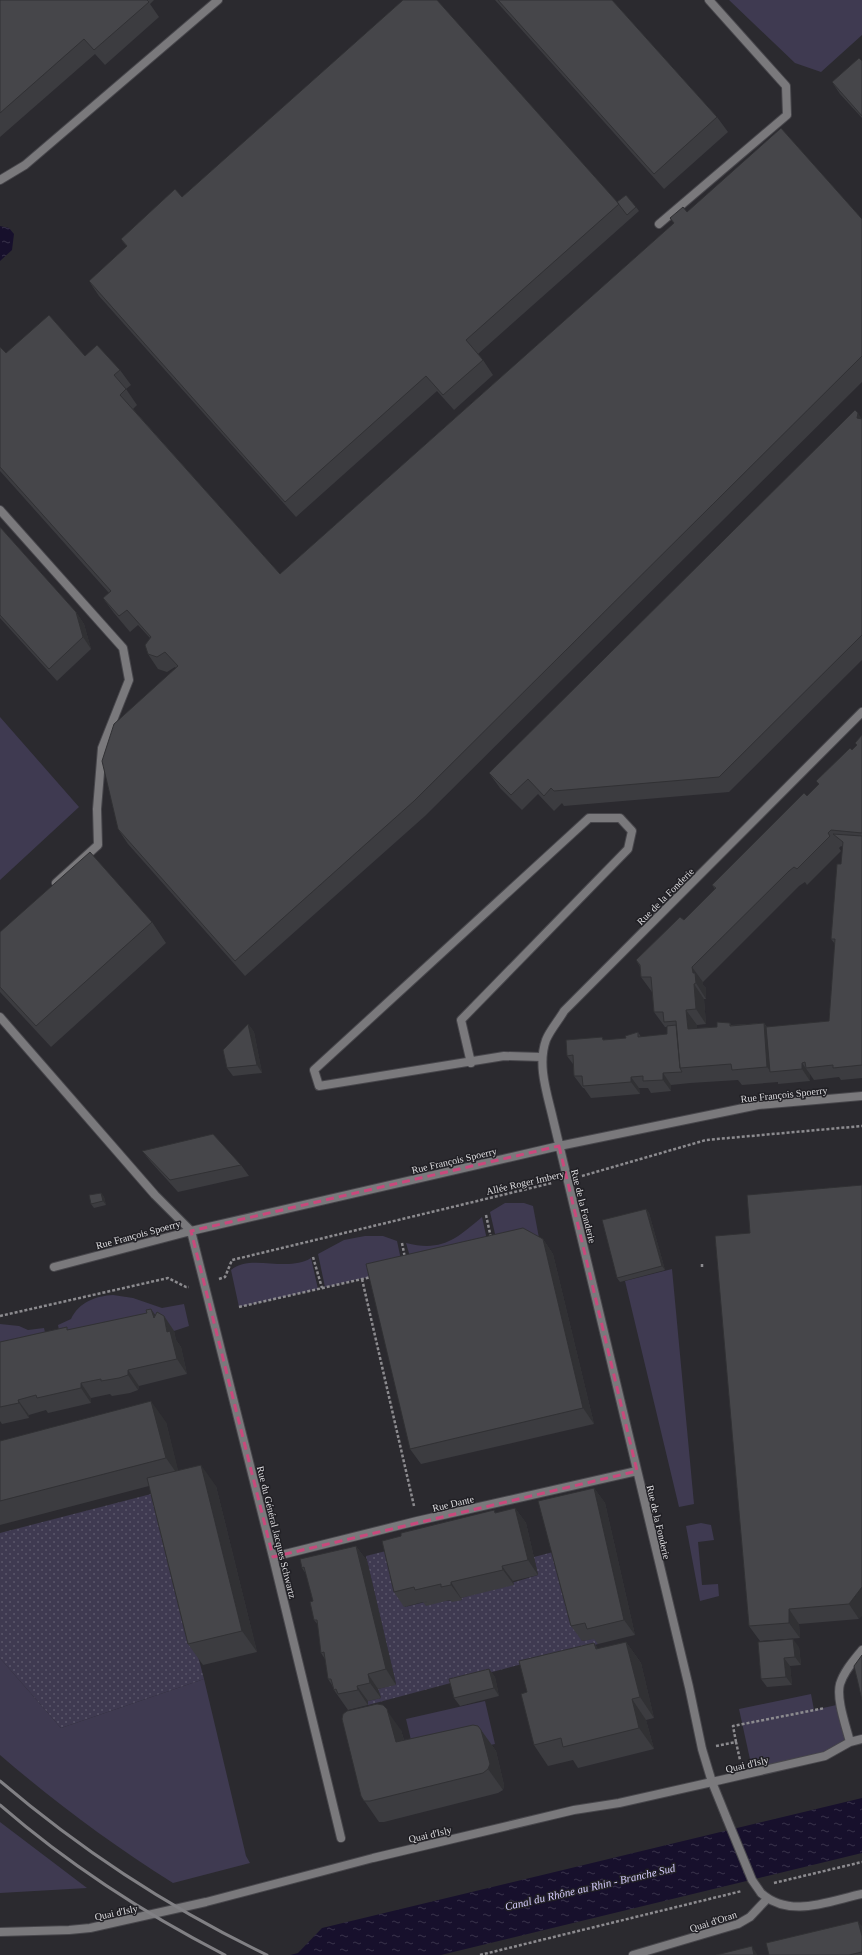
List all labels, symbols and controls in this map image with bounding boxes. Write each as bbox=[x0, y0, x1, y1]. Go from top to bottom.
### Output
street label: Rue de la Fonderie bbox=[635, 865, 696, 927]
street label: Rue François Spoerry bbox=[740, 1084, 828, 1105]
street label: Rue François Spoerry bbox=[410, 1145, 498, 1176]
street label: Allée Roger Imbery bbox=[485, 1168, 565, 1197]
street label: Rue de la Fonderie bbox=[569, 1168, 598, 1245]
street label: Rue François Spoerry bbox=[95, 1218, 182, 1251]
street label: Rue du Général Jacques Schwartz bbox=[255, 1465, 298, 1600]
street label: Rue de la Fonderie bbox=[645, 1484, 673, 1561]
street label: Rue Dante bbox=[431, 1493, 476, 1514]
street label: Quai d'Isly bbox=[725, 1754, 770, 1775]
street label: Quai d'Isly bbox=[408, 1824, 453, 1845]
water label: Canal du Rhône au Rhin - Branche Sud bbox=[504, 1861, 677, 1912]
street label: Quai d'Isly bbox=[94, 1903, 139, 1922]
street label: Quai d'Oran bbox=[688, 1909, 738, 1934]

